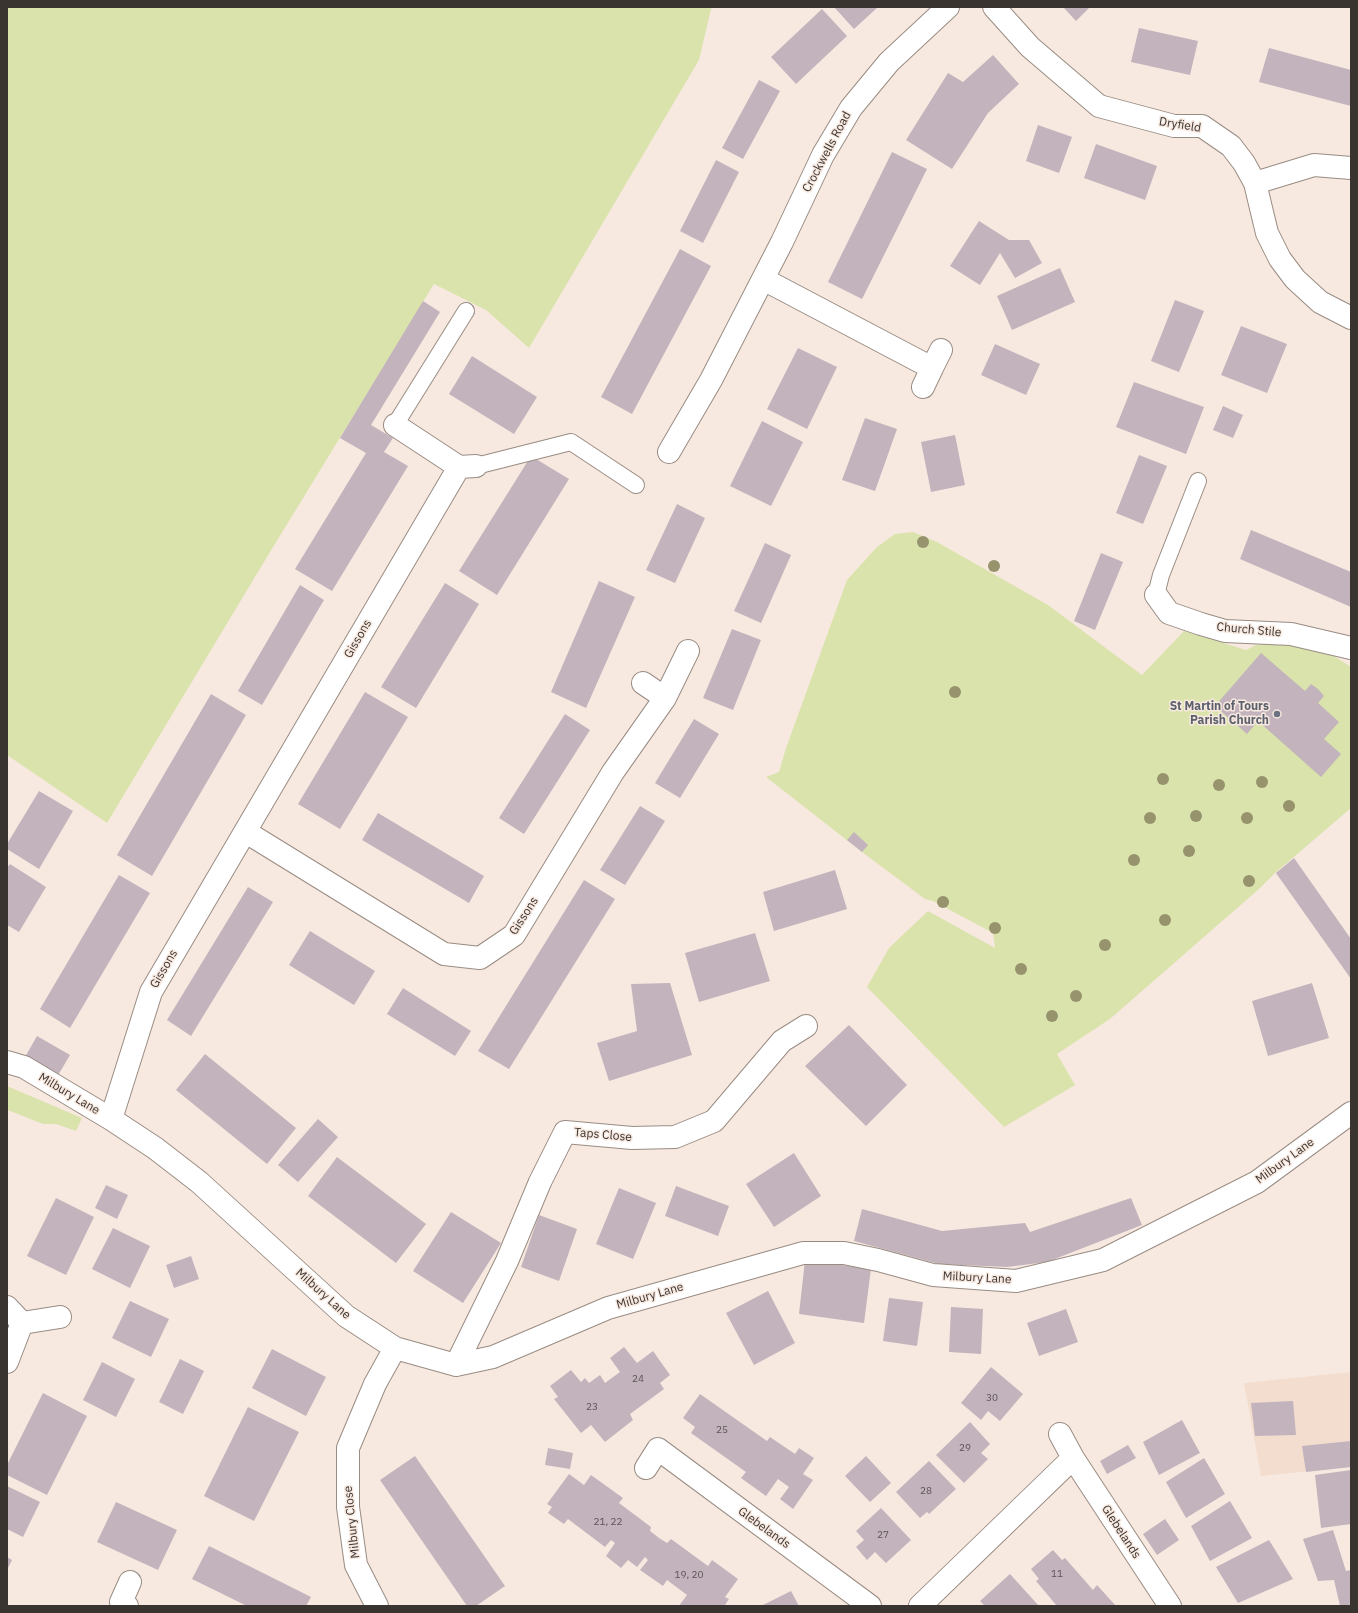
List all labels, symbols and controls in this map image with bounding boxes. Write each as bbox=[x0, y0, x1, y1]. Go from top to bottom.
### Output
street label: Crockwells Road bbox=[800, 109, 854, 195]
street label: Dryfield bbox=[1158, 115, 1202, 135]
street label: Gissons bbox=[341, 617, 375, 661]
street label: Church Stile bbox=[1216, 620, 1282, 640]
place label: St Martin of Tours Parish Church bbox=[1170, 700, 1269, 728]
marker: St Martin of Tours Parish Church bbox=[1272, 709, 1282, 719]
street label: Gissons bbox=[506, 894, 542, 938]
street label: Gissons bbox=[147, 947, 181, 991]
street label: Milbury Lane bbox=[36, 1070, 102, 1118]
street label: Taps Close bbox=[574, 1125, 632, 1145]
street label: Milbury Lane bbox=[1253, 1135, 1317, 1187]
street label: Milbury Lane bbox=[293, 1266, 353, 1322]
street label: Milbury Lane bbox=[942, 1269, 1012, 1287]
street label: Milbury Lane bbox=[615, 1280, 685, 1312]
house number: 24 bbox=[632, 1373, 644, 1385]
house number: 30 bbox=[986, 1392, 998, 1404]
house number: 23 bbox=[586, 1401, 598, 1413]
house number: 25 bbox=[716, 1424, 728, 1436]
house number: 29 bbox=[959, 1442, 971, 1454]
street label: Milbury Close bbox=[341, 1485, 363, 1559]
house number: 28 bbox=[920, 1485, 932, 1497]
street label: Glebelands bbox=[1098, 1502, 1144, 1562]
street label: Glebelands bbox=[735, 1504, 793, 1552]
house number: 21, 22 bbox=[593, 1516, 623, 1528]
house number: 27 bbox=[877, 1529, 889, 1541]
house number: 11 bbox=[1051, 1568, 1063, 1580]
house number: 19, 20 bbox=[674, 1569, 704, 1581]

